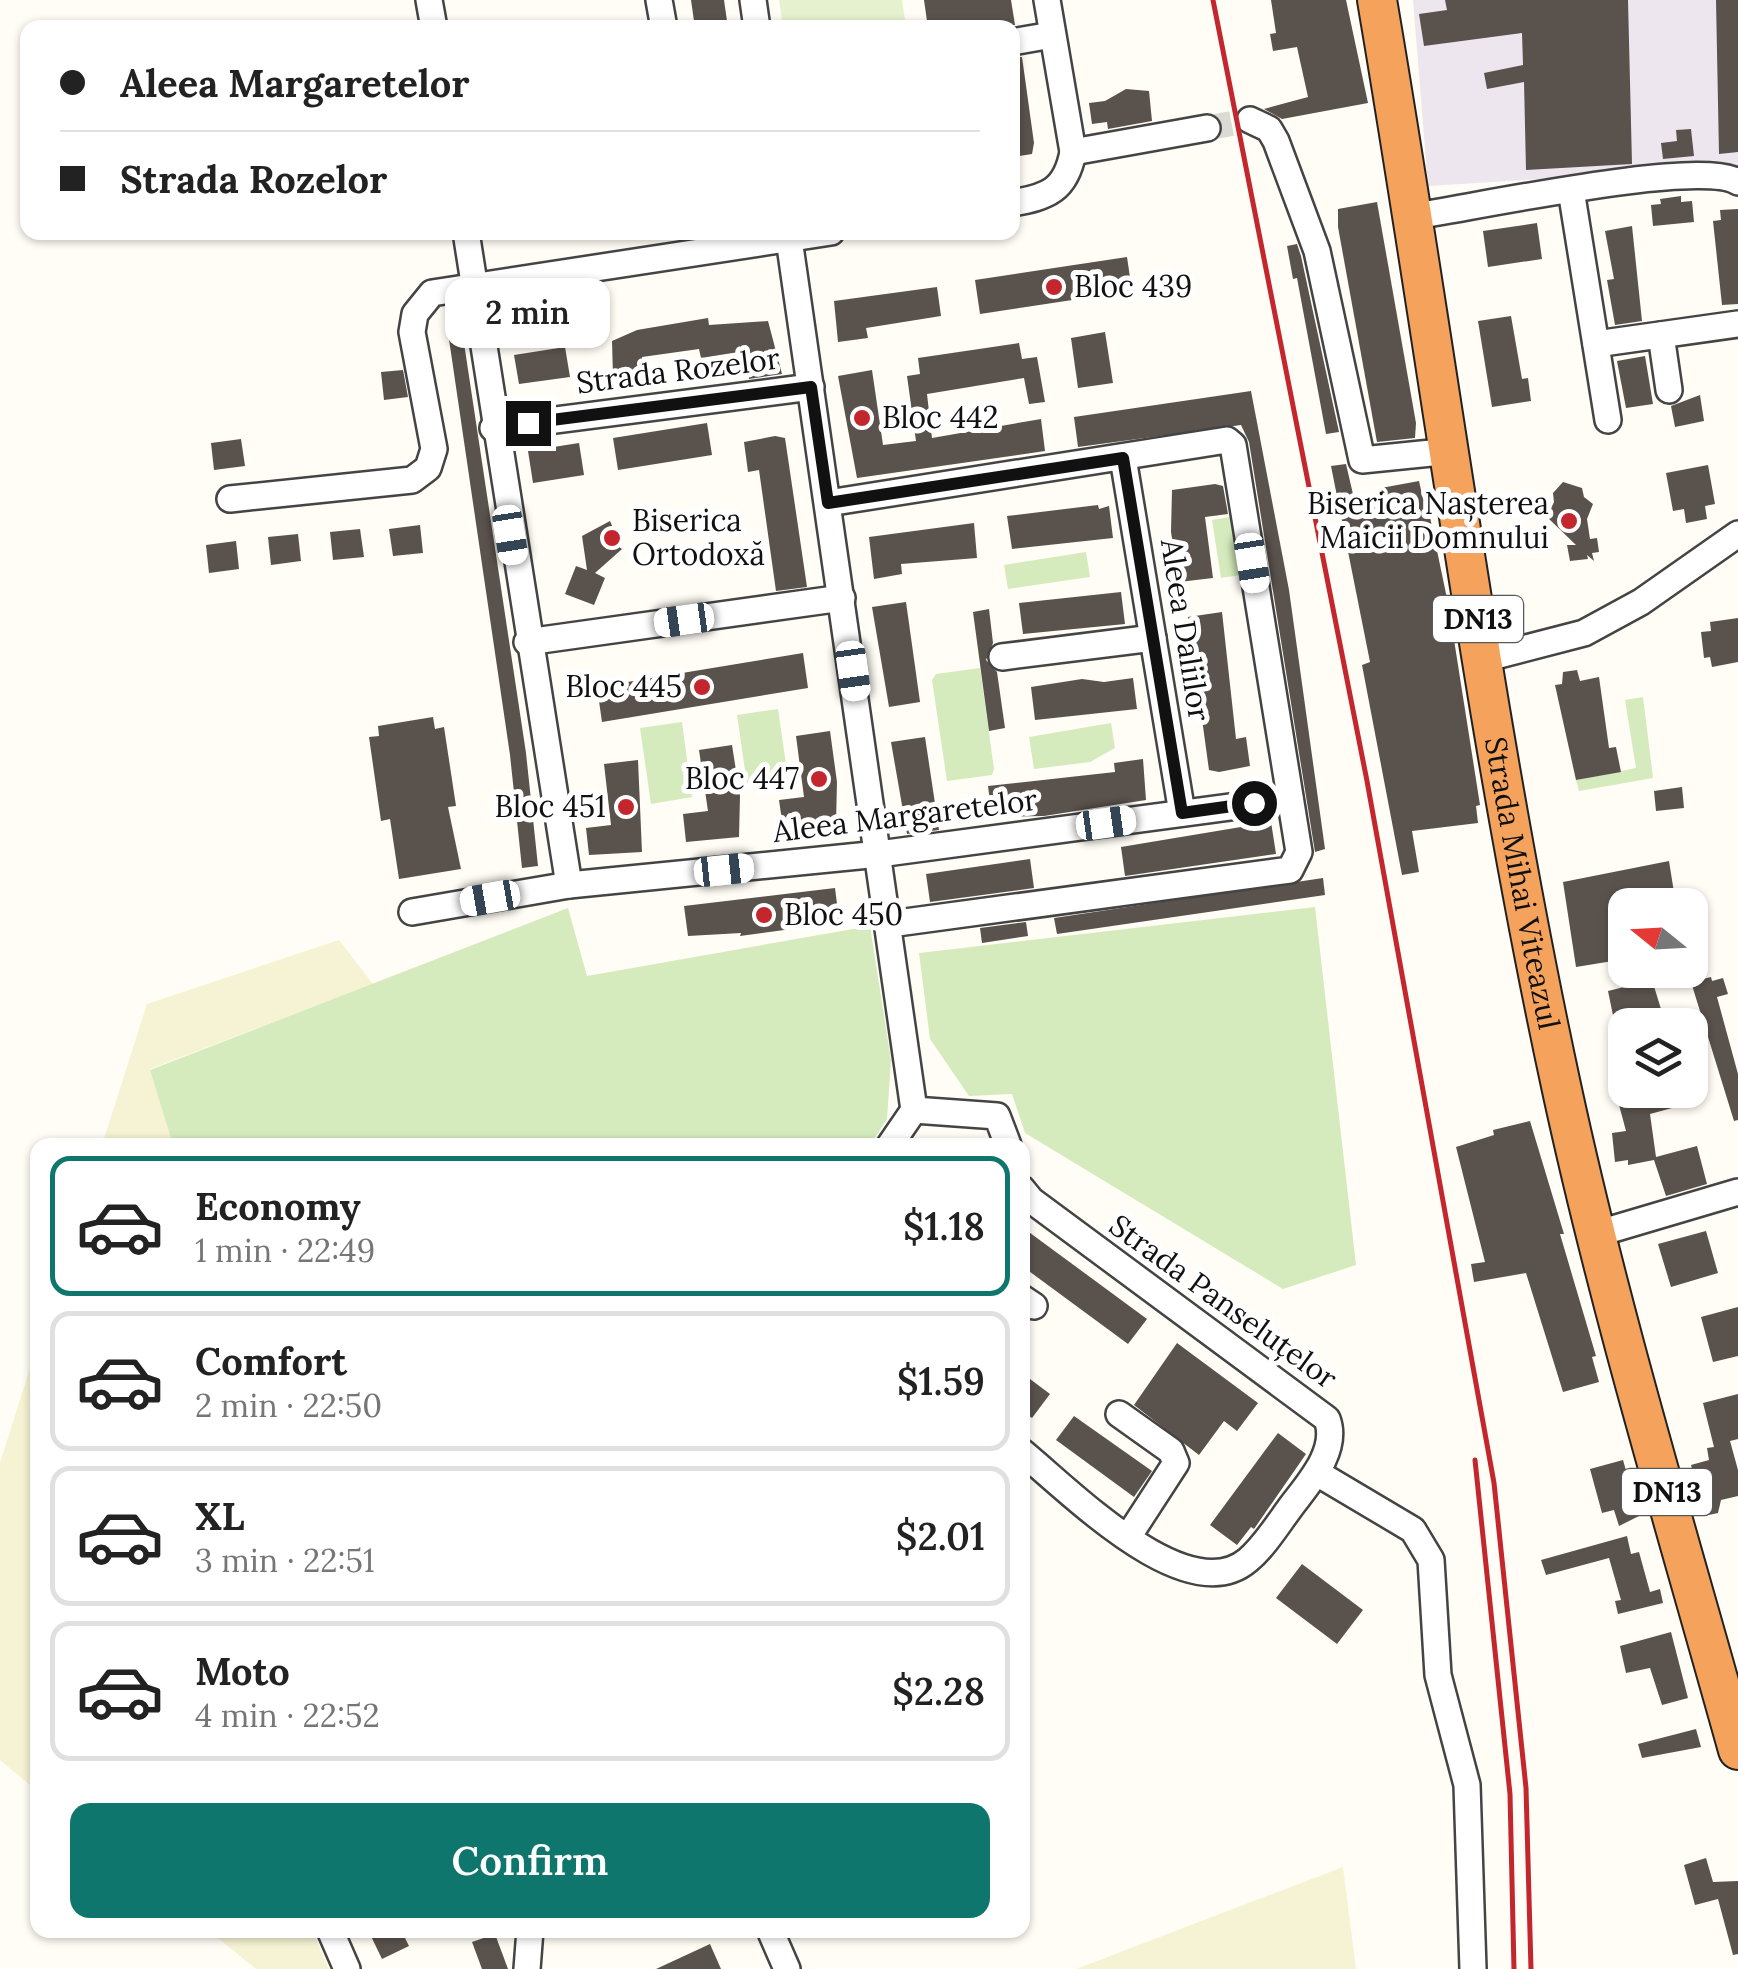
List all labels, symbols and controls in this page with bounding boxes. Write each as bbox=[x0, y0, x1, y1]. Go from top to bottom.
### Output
text: Aleea Margaretelor bbox=[120, 59, 470, 107]
text: Strada Rozelor bbox=[120, 155, 387, 203]
place label: Bloc 439 bbox=[1074, 267, 1192, 305]
marker: Bloc 439 bbox=[1043, 276, 1065, 298]
callout: 2 min bbox=[446, 278, 610, 348]
text: 2 min bbox=[485, 292, 570, 333]
street label: Strada Rozelor bbox=[574, 339, 782, 401]
place label: Bloc 442 bbox=[882, 398, 999, 436]
route end bbox=[506, 401, 551, 446]
marker: Bloc 442 bbox=[851, 407, 873, 429]
place label: Biserica Nașterea Maicii Domnului bbox=[1307, 484, 1549, 556]
place label: Biserica Ortodoxă bbox=[632, 501, 765, 573]
car bbox=[490, 503, 530, 567]
marker: Biserica Nașterea Maicii Domnului bbox=[1558, 510, 1580, 532]
marker: Biserica Ortodoxă bbox=[601, 527, 623, 549]
car bbox=[1232, 531, 1272, 595]
street label: Aleea Daliilor bbox=[1153, 535, 1219, 724]
road number: DN13 bbox=[1433, 596, 1523, 642]
car bbox=[652, 601, 716, 639]
car bbox=[834, 639, 872, 703]
place label: Bloc 445 bbox=[565, 667, 682, 705]
marker: Bloc 445 bbox=[691, 676, 713, 698]
street label: Strada Mihai Viteazul bbox=[1477, 734, 1569, 1033]
place label: Bloc 447 bbox=[685, 759, 799, 797]
marker: Bloc 447 bbox=[808, 768, 830, 790]
street label: Aleea Margaretelor bbox=[770, 780, 1039, 851]
route start bbox=[1232, 781, 1277, 826]
place label: Bloc 451 bbox=[495, 787, 606, 825]
marker: Bloc 451 bbox=[615, 796, 637, 818]
car bbox=[1074, 804, 1138, 842]
car bbox=[693, 852, 755, 888]
car bbox=[458, 878, 522, 918]
north arrow bbox=[1608, 888, 1708, 988]
map controls bbox=[1608, 888, 1708, 1108]
place label: Bloc 450 bbox=[784, 895, 903, 933]
marker: Bloc 450 bbox=[753, 904, 775, 926]
button: layers bbox=[1608, 1008, 1708, 1108]
icon: car bbox=[75, 1181, 165, 1271]
text: Economy bbox=[195, 1182, 361, 1230]
text: $1.18 bbox=[903, 1202, 985, 1250]
street label: Strada Panseluțelor bbox=[1102, 1206, 1345, 1397]
text: 1 min · 22:49 bbox=[195, 1230, 375, 1271]
icon: car bbox=[75, 1336, 165, 1426]
text: Comfort bbox=[195, 1337, 347, 1385]
text: $1.59 bbox=[897, 1357, 985, 1405]
text: 2 min · 22:50 bbox=[195, 1385, 382, 1426]
road number: DN13 bbox=[1622, 1469, 1712, 1515]
icon: car bbox=[75, 1491, 165, 1581]
text: XL bbox=[195, 1492, 245, 1540]
text: $2.01 bbox=[896, 1512, 985, 1560]
text: 3 min · 22:51 bbox=[195, 1540, 375, 1581]
icon: car bbox=[75, 1646, 165, 1736]
text: Moto bbox=[195, 1647, 290, 1695]
text: $2.28 bbox=[892, 1667, 985, 1715]
text: 4 min · 22:52 bbox=[195, 1695, 380, 1736]
button: Confirm bbox=[70, 1803, 990, 1918]

